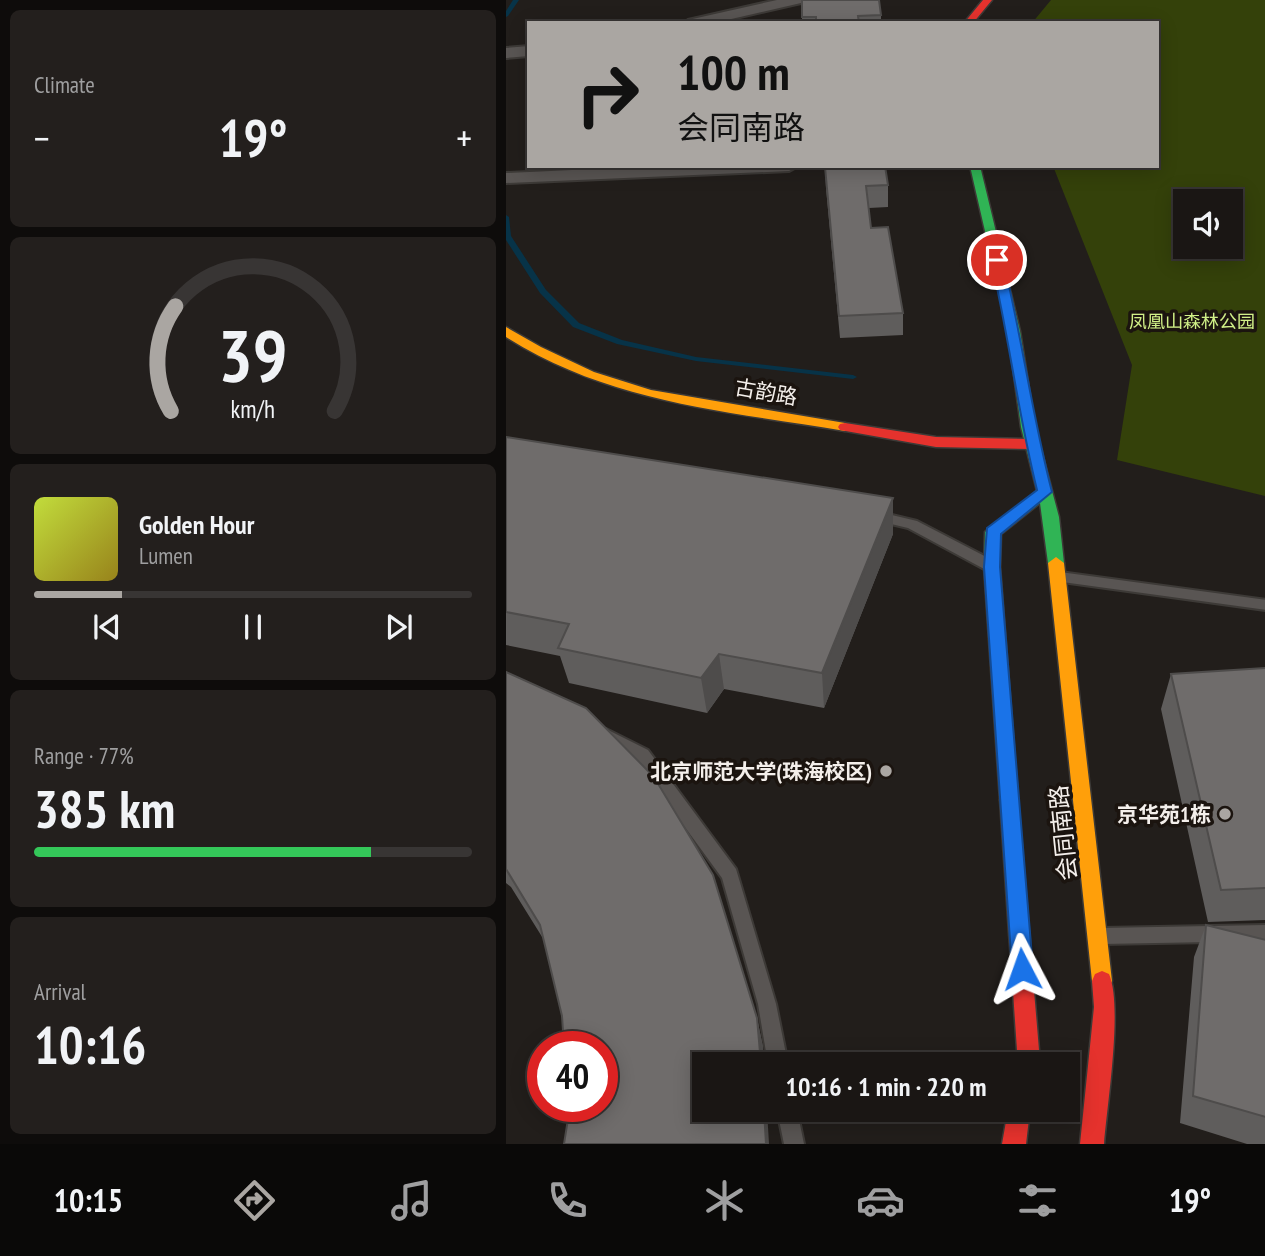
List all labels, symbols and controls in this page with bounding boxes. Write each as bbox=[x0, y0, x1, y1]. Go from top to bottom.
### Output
text: 100 m bbox=[677, 40, 790, 104]
icon: right bbox=[562, 49, 653, 140]
text: Climate bbox=[34, 70, 95, 99]
text: 19° bbox=[219, 104, 287, 171]
text: 会同南路 bbox=[677, 106, 805, 148]
text: − bbox=[34, 113, 50, 162]
text: + bbox=[456, 113, 472, 162]
map controls bbox=[1173, 189, 1243, 259]
button: sound bbox=[1173, 189, 1243, 259]
pin bbox=[967, 230, 1027, 290]
icon: arrive bbox=[978, 241, 1016, 279]
text: 39 bbox=[218, 308, 288, 402]
park label: 凤凰山森林公园 bbox=[1129, 310, 1255, 333]
street label: 古韵路 bbox=[733, 373, 799, 411]
text: km/h bbox=[231, 393, 275, 425]
text: Golden Hour bbox=[139, 508, 254, 541]
text: Lumen bbox=[139, 541, 193, 570]
icon: previous bbox=[88, 608, 126, 646]
icon: pause bbox=[234, 608, 272, 646]
icon: next bbox=[380, 608, 418, 646]
text: Range · 77% bbox=[34, 741, 134, 770]
place label: 北京师范大学(珠海校区) bbox=[650, 758, 872, 785]
marker: 北京师范大学(珠海校区) bbox=[878, 763, 894, 779]
text: 385 km bbox=[34, 775, 175, 842]
street label: 会同南路 bbox=[1043, 784, 1083, 882]
place label: 京华苑1栋 bbox=[1117, 801, 1211, 828]
marker: 京华苑1栋 bbox=[1217, 806, 1233, 822]
position arrow bbox=[985, 932, 1059, 1006]
text: Arrival bbox=[34, 977, 86, 1006]
text: 10:16 bbox=[34, 1011, 146, 1078]
speed limit sign: 40 bbox=[527, 1031, 618, 1122]
text: 10:16 · 1 min · 220 m bbox=[786, 1070, 986, 1103]
icon: directions bbox=[230, 1176, 279, 1225]
icon: music bbox=[387, 1176, 436, 1225]
icon: phone bbox=[543, 1176, 592, 1225]
icon: climate bbox=[700, 1176, 749, 1225]
icon: car bbox=[856, 1176, 905, 1225]
icon: filters bbox=[1013, 1176, 1062, 1225]
text: 10:15 bbox=[54, 1179, 123, 1221]
text: 19° bbox=[1169, 1179, 1211, 1221]

